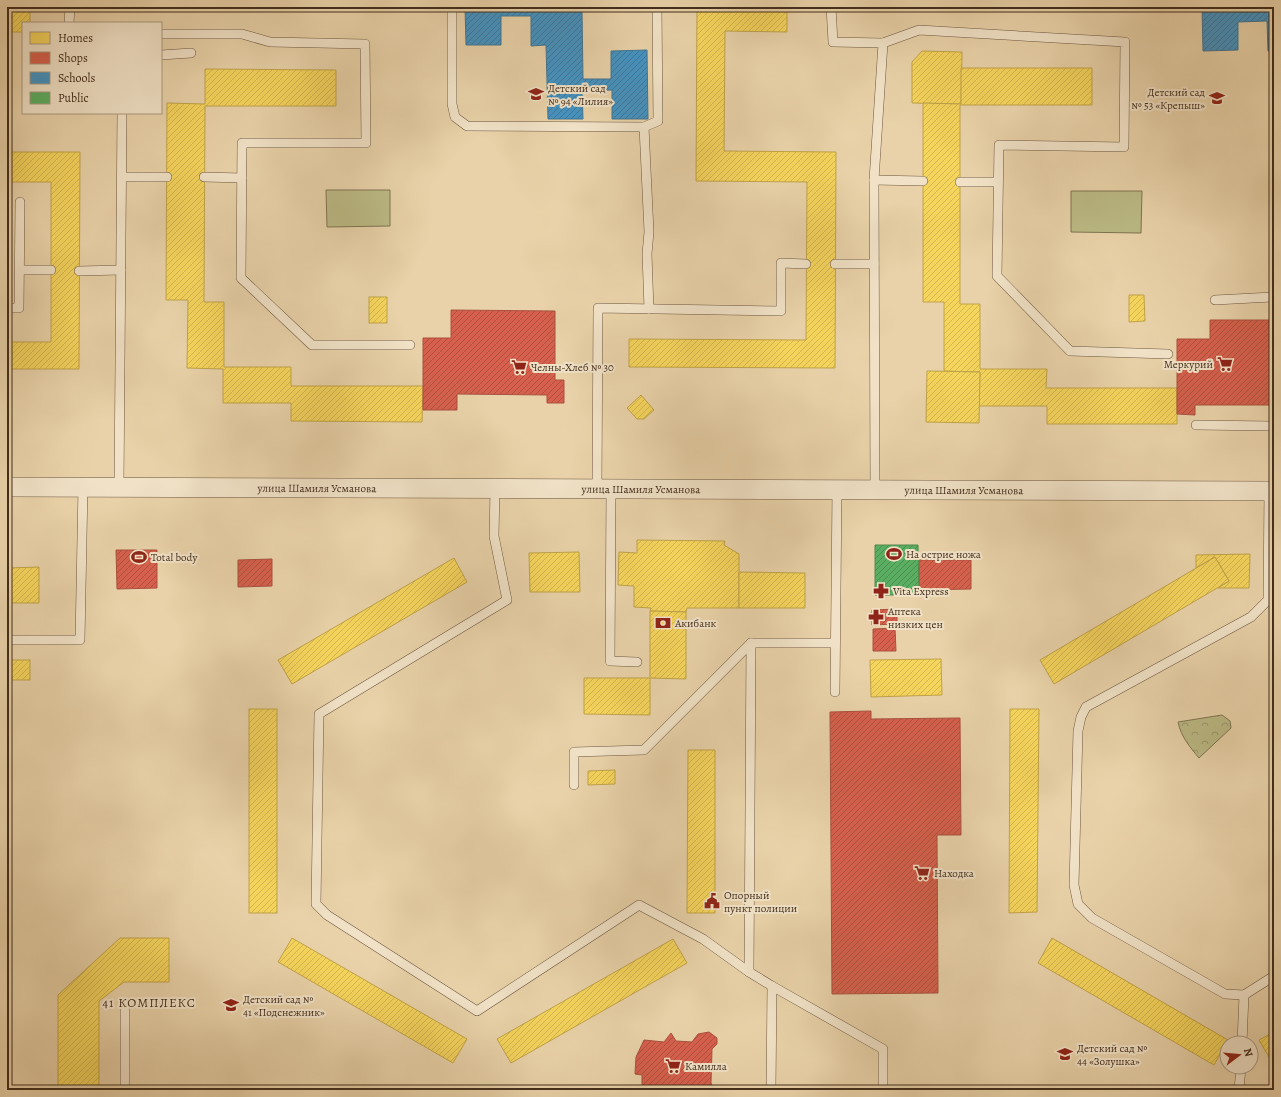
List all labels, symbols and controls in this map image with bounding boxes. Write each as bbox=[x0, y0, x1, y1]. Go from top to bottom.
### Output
legend bbox=[22, 22, 162, 114]
text: Homes bbox=[58, 30, 93, 46]
text: Shops bbox=[58, 50, 88, 66]
text: Schools bbox=[58, 70, 95, 86]
place label: Детский сад № 94 «Лилия» bbox=[548, 81, 613, 109]
school or university icon: Детский сад № 94 «Лилия» bbox=[527, 85, 545, 103]
place label: Детский сад № 53 «Крепыш» bbox=[1131, 85, 1206, 113]
school or university icon: Детский сад № 53 «Крепыш» bbox=[1208, 89, 1226, 107]
text: Public bbox=[58, 90, 89, 106]
supermarket icon: Меркурий bbox=[1216, 355, 1234, 373]
place label: Меркурий bbox=[1164, 357, 1213, 372]
supermarket icon: Челны-Хлеб № 30 bbox=[510, 358, 528, 376]
place label: Челны-Хлеб № 30 bbox=[531, 360, 614, 375]
street label: улица Шамиля Усманова bbox=[257, 480, 377, 496]
street label: улица Шамиля Усманова bbox=[581, 481, 701, 497]
street label: улица Шамиля Усманова bbox=[904, 482, 1024, 498]
sports icon: На острие ножа bbox=[885, 545, 903, 563]
place label: На острие ножа bbox=[906, 547, 982, 562]
sports icon: Total body bbox=[130, 548, 148, 566]
place label: Total body bbox=[151, 550, 197, 565]
pharmacy icon: Vita Express bbox=[872, 582, 890, 600]
place label: Vita Express bbox=[892, 584, 949, 599]
place label: Аптека низких цен bbox=[887, 604, 943, 632]
pharmacy icon: Аптека низких цен bbox=[867, 608, 885, 626]
bank icon: Акибанк bbox=[654, 614, 672, 632]
place label: Акибанк bbox=[674, 616, 717, 631]
supermarket icon: Находка bbox=[913, 864, 931, 882]
place label: Находка bbox=[934, 866, 975, 881]
place label: Опорный пункт полиции bbox=[724, 888, 797, 916]
public building icon: Опорный пункт полиции bbox=[703, 892, 721, 910]
place label: Детский сад № 41 «Подснежник» bbox=[243, 992, 325, 1020]
district label: 41 КОМПЛЕКС bbox=[102, 994, 196, 1011]
school or university icon: Детский сад № 41 «Подснежник» bbox=[222, 996, 240, 1014]
north arrow bbox=[1219, 1035, 1259, 1075]
place label: Детский сад № 44 «Золушка» bbox=[1077, 1041, 1148, 1069]
school or university icon: Детский сад № 44 «Золушка» bbox=[1056, 1045, 1074, 1063]
text: N bbox=[1240, 1046, 1256, 1058]
supermarket icon: Камилла bbox=[664, 1057, 682, 1075]
place label: Камилла bbox=[685, 1059, 728, 1074]

